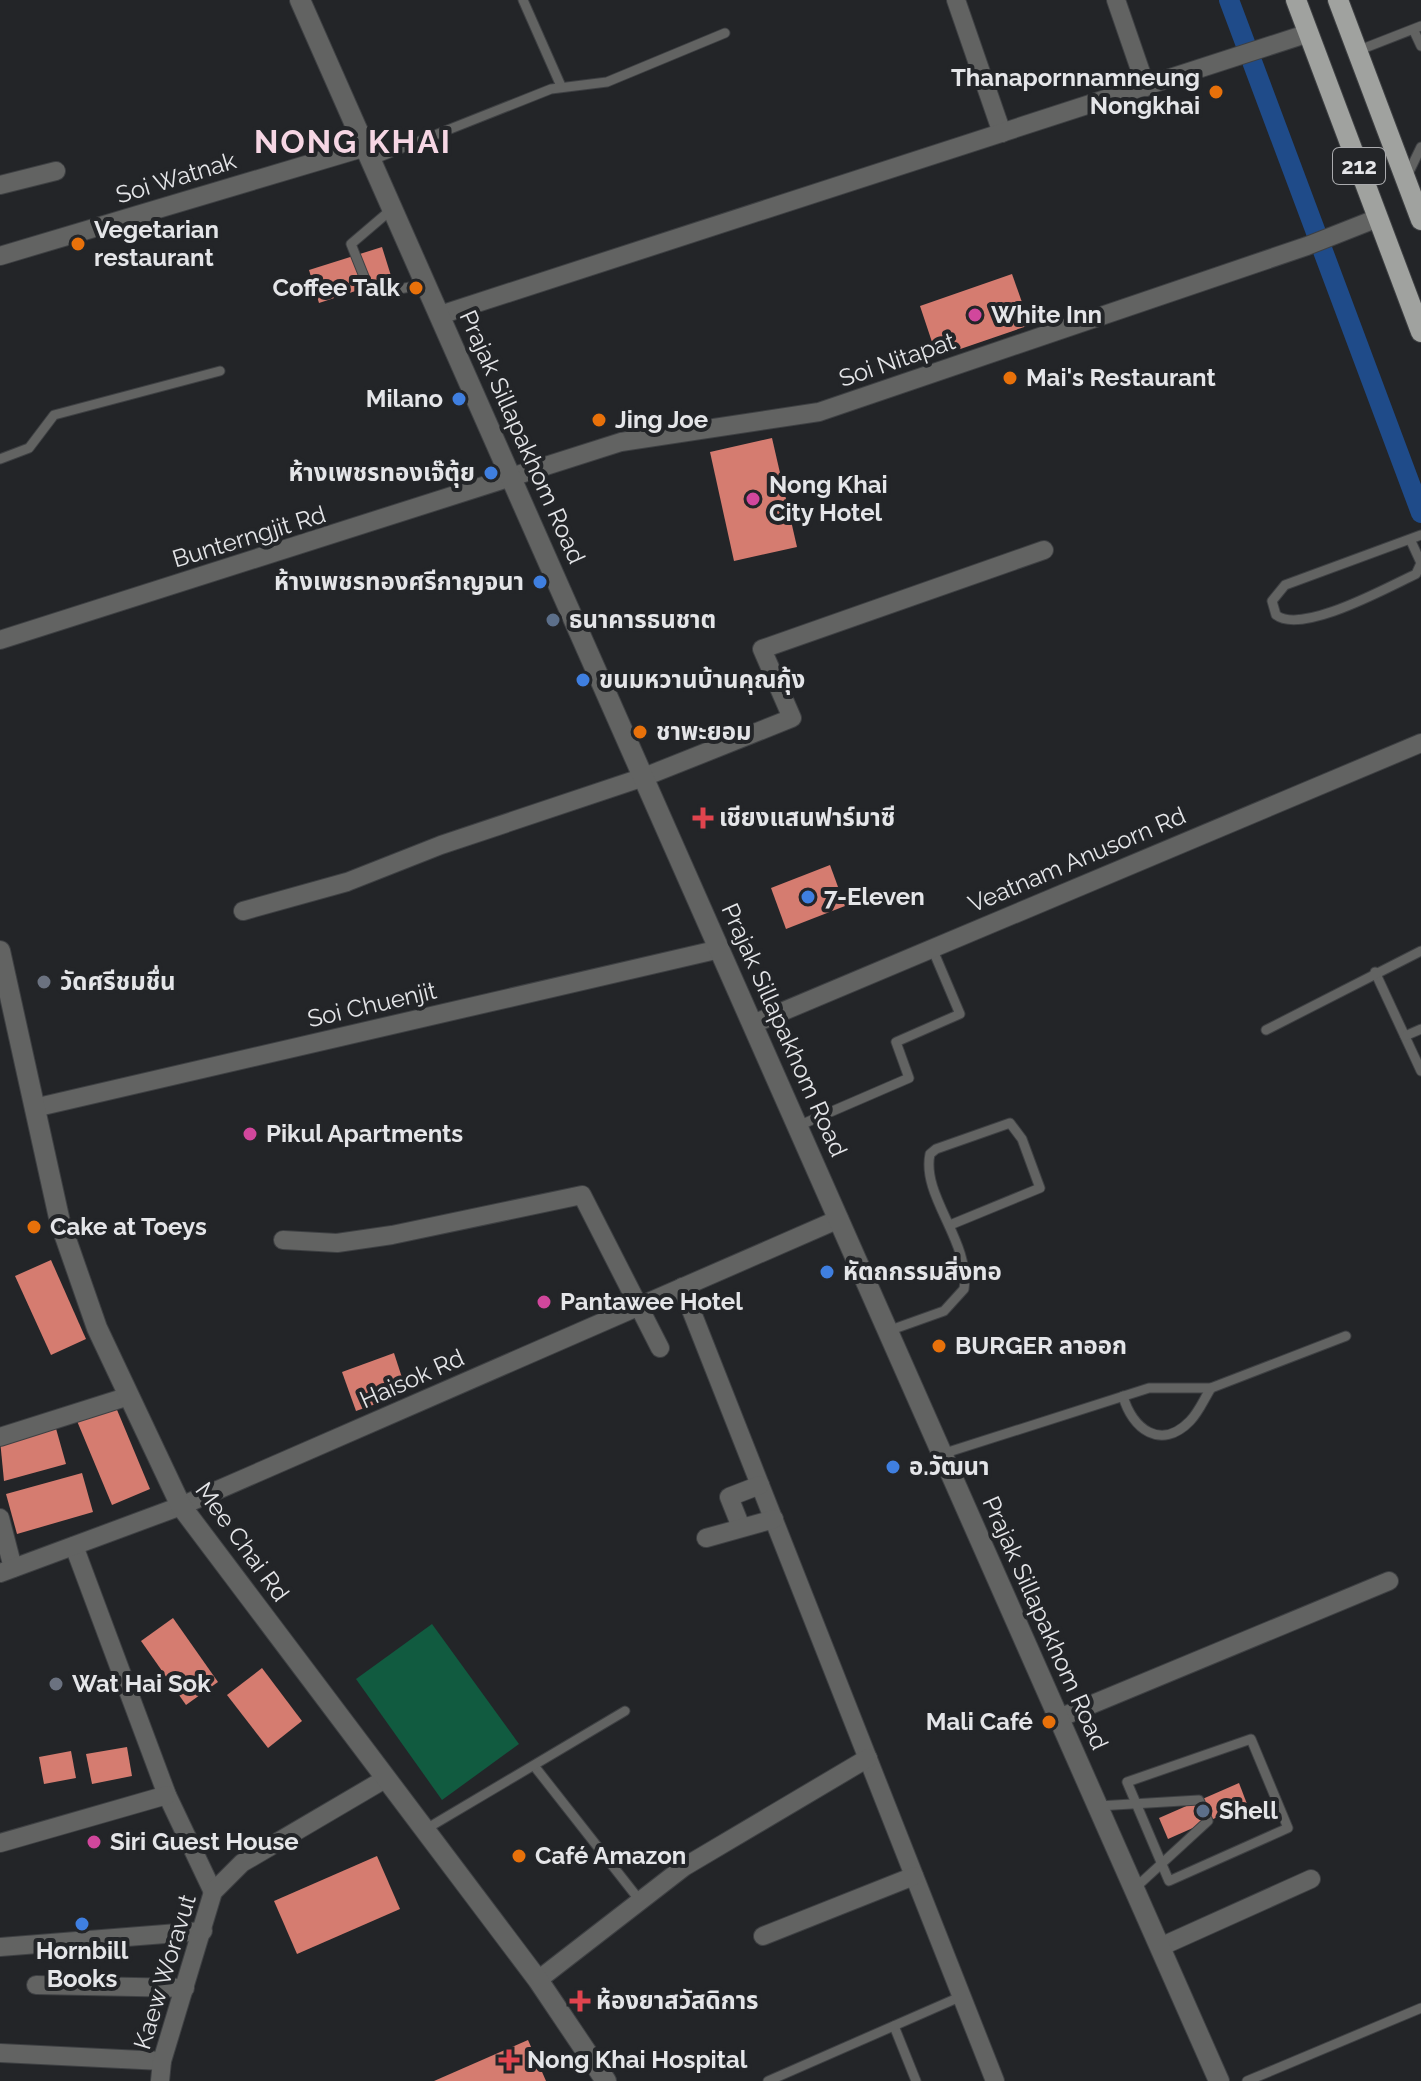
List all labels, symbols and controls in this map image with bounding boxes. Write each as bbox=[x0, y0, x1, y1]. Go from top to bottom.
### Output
place label: Thanapornnamneung Nongkhai bbox=[951, 63, 1200, 120]
marker: Thanapornnamneung Nongkhai bbox=[1207, 83, 1225, 101]
district label: NONG KHAI bbox=[254, 123, 452, 160]
street label: Soi Watnak bbox=[112, 145, 240, 210]
road number: 212 bbox=[1333, 148, 1385, 184]
place label: Vegetarian restaurant bbox=[94, 215, 219, 272]
marker: Vegetarian restaurant bbox=[69, 235, 87, 253]
place label: Coffee Talk bbox=[273, 273, 401, 302]
marker: Coffee Talk bbox=[407, 279, 425, 297]
place label: White Inn bbox=[991, 300, 1102, 329]
street label: Prajak Sillapakhom Road bbox=[453, 306, 591, 568]
marker: White Inn bbox=[966, 306, 984, 324]
street label: Soi Nitapat bbox=[835, 326, 959, 393]
place label: Mai's Restaurant bbox=[1026, 363, 1216, 392]
marker: Mai's Restaurant bbox=[1001, 369, 1019, 387]
place label: Milano bbox=[366, 384, 443, 413]
marker: Milano bbox=[450, 390, 468, 408]
place label: Jing Joe bbox=[615, 405, 708, 434]
marker: Jing Joe bbox=[590, 411, 608, 429]
place label: ห้างเพชรทองเจ๊ตุ้ย bbox=[288, 458, 475, 488]
marker: ห้างเพชรทองเจ๊ตุ้ย bbox=[482, 464, 500, 482]
place label: Nong Khai City Hotel bbox=[769, 470, 888, 527]
marker: Nong Khai City Hotel bbox=[744, 490, 762, 508]
street label: Bunterngjit Rd bbox=[169, 499, 329, 574]
place label: ห้างเพชรทองศรีกาญจนา bbox=[274, 567, 524, 596]
marker: ห้างเพชรทองศรีกาญจนา bbox=[531, 573, 549, 591]
place label: ธนาคารธนชาต bbox=[569, 605, 716, 634]
marker: ธนาคารธนชาต bbox=[544, 611, 562, 629]
place label: ขนมหวานบ้านคุณกุ้ง bbox=[599, 665, 805, 695]
marker: ขนมหวานบ้านคุณกุ้ง bbox=[574, 671, 592, 689]
place label: ชาพะยอม bbox=[656, 717, 752, 746]
marker: ชาพะยอม bbox=[631, 723, 649, 741]
street label: Veatnam Anusorn Rd bbox=[964, 801, 1190, 918]
place label: เชียงแสนฟาร์มาซี bbox=[719, 803, 895, 832]
marker: เชียงแสนฟาร์มาซี bbox=[694, 809, 712, 827]
place label: 7-Eleven bbox=[824, 882, 925, 911]
marker: 7-Eleven bbox=[799, 888, 817, 906]
street label: Prajak Sillapakhom Road bbox=[715, 899, 853, 1161]
place label: วัดศรีชมชื่น bbox=[60, 965, 176, 996]
marker: วัดศรีชมชื่น bbox=[35, 973, 53, 991]
street label: Soi Chuenjit bbox=[304, 976, 439, 1033]
place label: Pikul Apartments bbox=[266, 1119, 463, 1148]
marker: Pikul Apartments bbox=[241, 1125, 259, 1143]
place label: Cake at Toeys bbox=[50, 1212, 207, 1241]
marker: Cake at Toeys bbox=[25, 1218, 43, 1236]
place label: หัตถกรรมสิ่งทอ bbox=[843, 1256, 1002, 1286]
marker: หัตถกรรมสิ่งทอ bbox=[818, 1263, 836, 1281]
place label: Pantawee Hotel bbox=[560, 1287, 743, 1316]
marker: Pantawee Hotel bbox=[535, 1293, 553, 1311]
place label: BURGER ลาออก bbox=[955, 1331, 1127, 1360]
marker: BURGER ลาออก bbox=[930, 1337, 948, 1355]
street label: Haisok Rd bbox=[355, 1343, 468, 1414]
place label: อ.วัฒนา bbox=[909, 1452, 990, 1481]
marker: อ.วัฒนา bbox=[884, 1458, 902, 1476]
street label: Mee Chai Rd bbox=[189, 1476, 295, 1607]
street label: Prajak Sillapakhom Road bbox=[976, 1492, 1114, 1754]
place label: Wat Hai Sok bbox=[72, 1669, 211, 1698]
marker: Wat Hai Sok bbox=[47, 1675, 65, 1693]
place label: Mali Café bbox=[926, 1707, 1033, 1736]
marker: Mali Café bbox=[1040, 1713, 1058, 1731]
place label: Shell bbox=[1219, 1796, 1278, 1825]
marker: Shell bbox=[1194, 1802, 1212, 1820]
place label: Siri Guest House bbox=[110, 1827, 299, 1856]
marker: Siri Guest House bbox=[85, 1833, 103, 1851]
place label: Café Amazon bbox=[535, 1841, 686, 1870]
marker: Café Amazon bbox=[510, 1847, 528, 1865]
street label: Kaew Woravut bbox=[127, 1891, 202, 2053]
marker: Hornbill Books bbox=[73, 1915, 91, 1933]
place label: Hornbill Books bbox=[36, 1936, 129, 1993]
place label: ห้องยาสวัสดิการ bbox=[596, 1986, 759, 2015]
marker: ห้องยาสวัสดิการ bbox=[571, 1992, 589, 2010]
place label: Nong Khai Hospital bbox=[527, 2045, 748, 2074]
marker: Nong Khai Hospital bbox=[498, 2049, 520, 2071]

